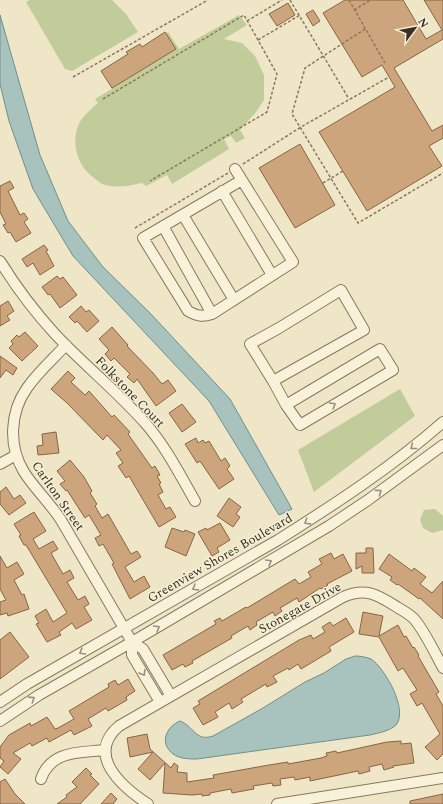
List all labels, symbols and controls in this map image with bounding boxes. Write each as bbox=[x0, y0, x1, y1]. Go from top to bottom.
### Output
north arrow bbox=[395, 8, 435, 48]
text: N bbox=[413, 15, 433, 31]
street label: Folkstone Court bbox=[90, 352, 170, 433]
one-way arrow bbox=[329, 402, 336, 409]
one-way arrow bbox=[410, 442, 417, 449]
street label: Carlton Street bbox=[26, 457, 90, 535]
one-way arrow bbox=[374, 490, 381, 497]
street label: Greenview Shores Boulevard bbox=[144, 508, 296, 608]
one-way arrow bbox=[304, 517, 311, 525]
one-way arrow bbox=[265, 560, 272, 567]
street label: Stonegate Drive bbox=[255, 577, 345, 639]
one-way arrow bbox=[192, 583, 199, 590]
one-way arrow bbox=[153, 625, 160, 632]
one-way arrow bbox=[79, 648, 86, 655]
one-way arrow bbox=[138, 669, 145, 676]
one-way arrow bbox=[28, 696, 35, 704]

